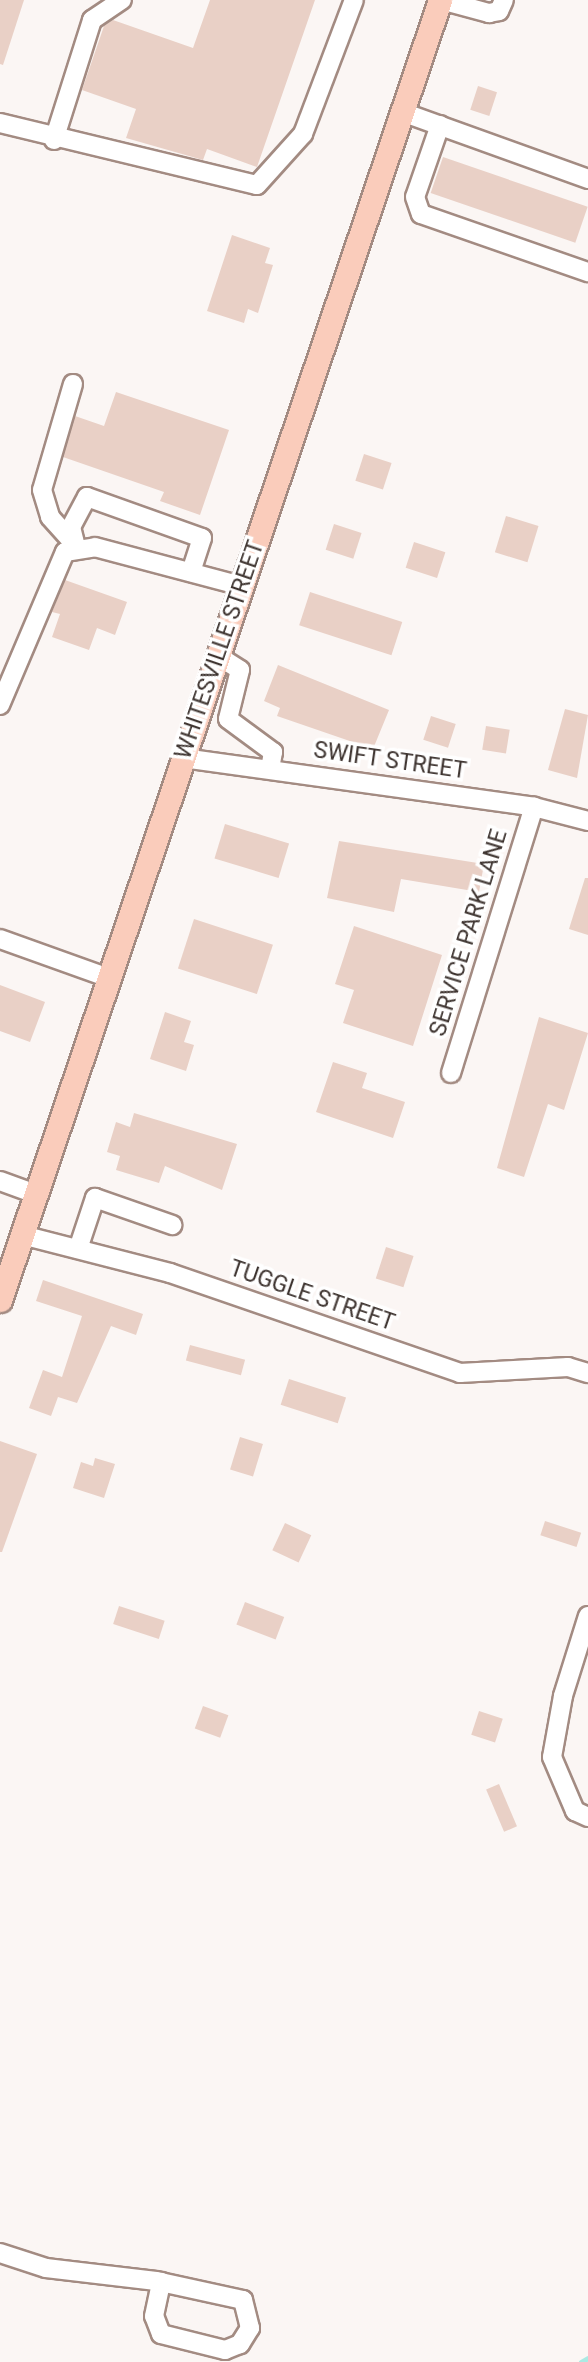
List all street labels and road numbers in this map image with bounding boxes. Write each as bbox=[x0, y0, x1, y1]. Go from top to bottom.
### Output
street label: WHITESVILLE STREET bbox=[170, 537, 270, 763]
street label: SWIFT STREET bbox=[312, 737, 468, 785]
street label: SERVICE PARK LANE bbox=[424, 826, 514, 1040]
street label: TUGGLE STREET bbox=[226, 1255, 398, 1337]

